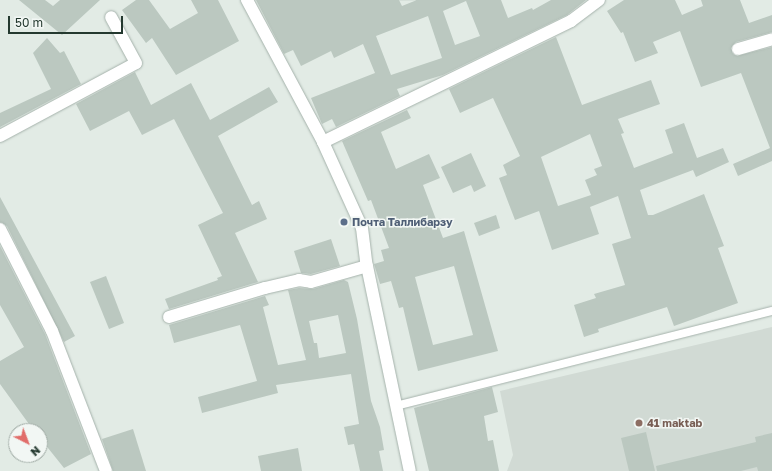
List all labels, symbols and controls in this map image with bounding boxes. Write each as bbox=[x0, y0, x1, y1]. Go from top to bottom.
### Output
scale bar bbox=[10, 8, 125, 34]
text: 50 m bbox=[15, 15, 43, 30]
place label: Почта Таллибарзу bbox=[352, 215, 453, 229]
marker: Почта Таллибарзу bbox=[339, 217, 349, 227]
place label: 41 maktab bbox=[647, 416, 702, 430]
marker: 41 maktab bbox=[634, 418, 644, 428]
north arrow bbox=[8, 423, 48, 463]
text: N bbox=[28, 444, 43, 459]

